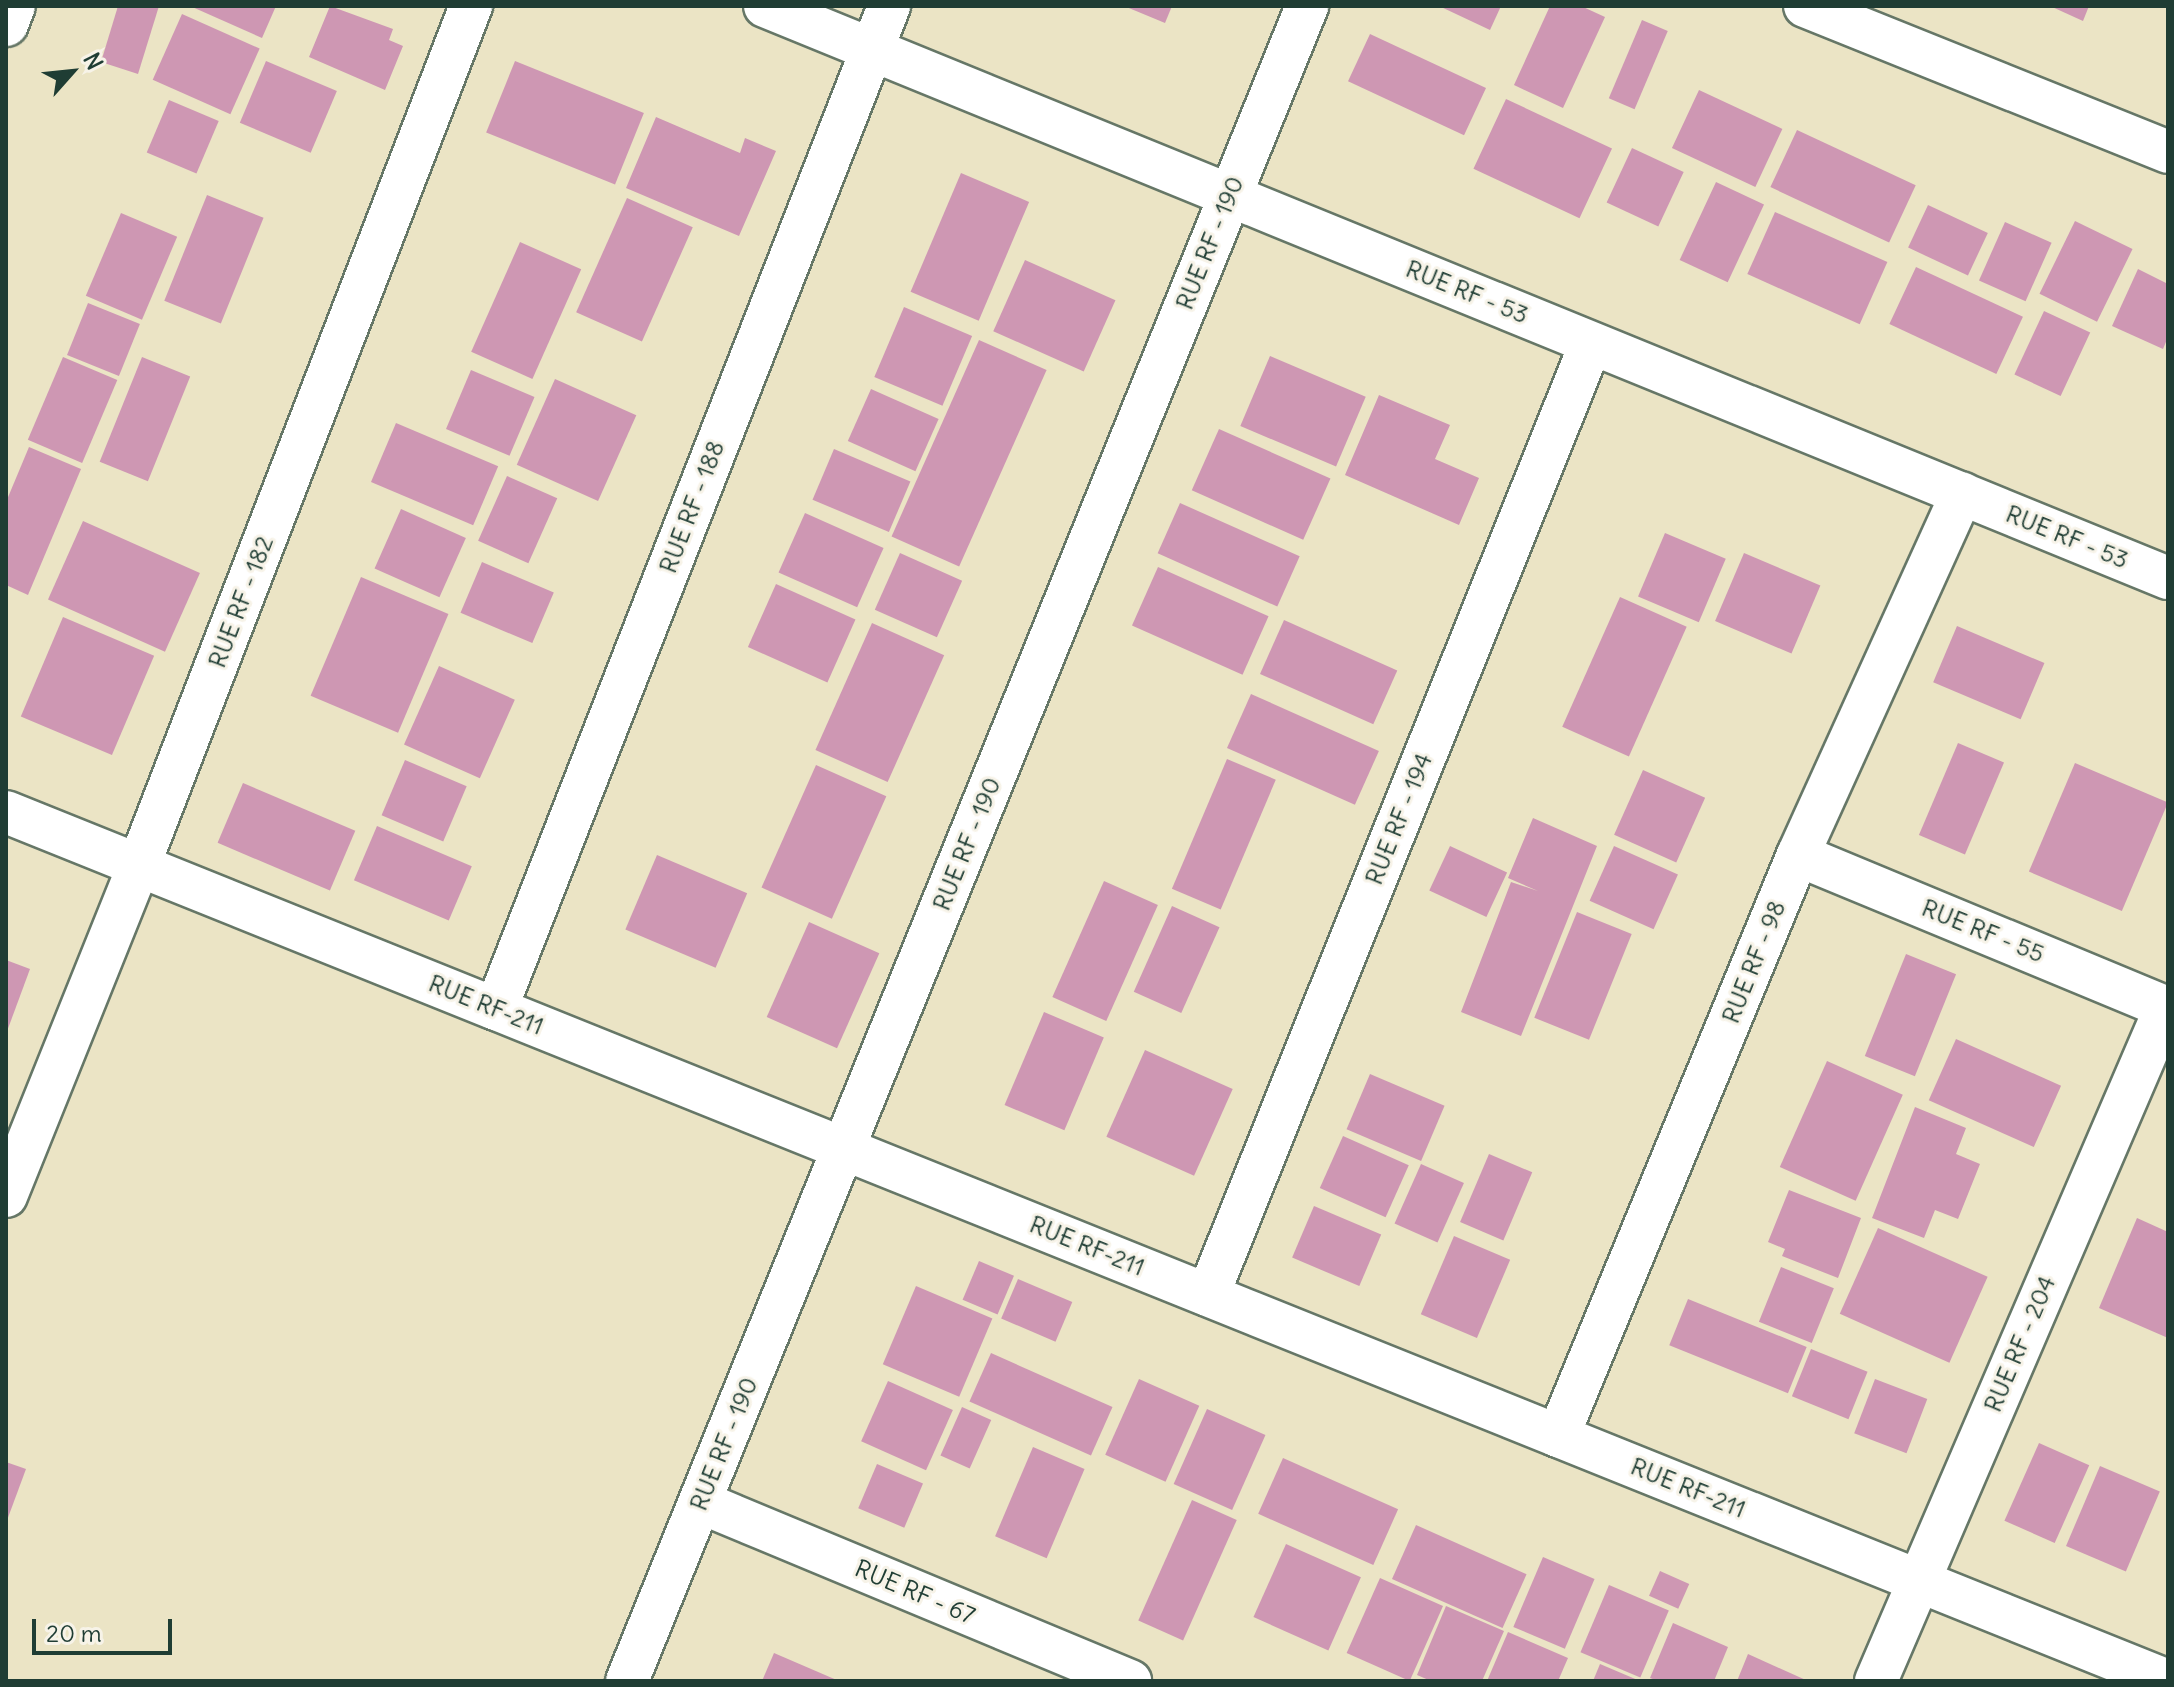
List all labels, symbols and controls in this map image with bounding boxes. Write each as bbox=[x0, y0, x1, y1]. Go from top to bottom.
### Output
north arrow bbox=[32, 32, 112, 112]
text: N bbox=[77, 48, 109, 74]
street label: RUE RF - 190 bbox=[1170, 172, 1250, 314]
street label: RUE RF - 53 bbox=[1402, 254, 1532, 330]
street label: RUE RF - 188 bbox=[654, 437, 730, 577]
street label: RUE RF - 53 bbox=[2002, 499, 2132, 575]
street label: RUE RF - 182 bbox=[203, 532, 279, 672]
street label: RUE RF - 194 bbox=[1360, 749, 1438, 889]
street label: RUE RF - 190 bbox=[927, 773, 1007, 915]
street label: RUE RF - 55 bbox=[1918, 893, 2048, 969]
street label: RUE RF - 98 bbox=[1716, 897, 1792, 1027]
street label: RUE RF-211 bbox=[424, 969, 548, 1041]
street label: RUE RF-211 bbox=[1025, 1210, 1149, 1282]
street label: RUE RF - 204 bbox=[1978, 1272, 2062, 1416]
street label: RUE RF - 190 bbox=[684, 1373, 764, 1515]
street label: RUE RF-211 bbox=[1626, 1452, 1750, 1524]
street label: RUE RF - 67 bbox=[851, 1554, 979, 1630]
scale bar bbox=[36, 1603, 176, 1653]
text: 20 m bbox=[46, 1618, 102, 1648]

